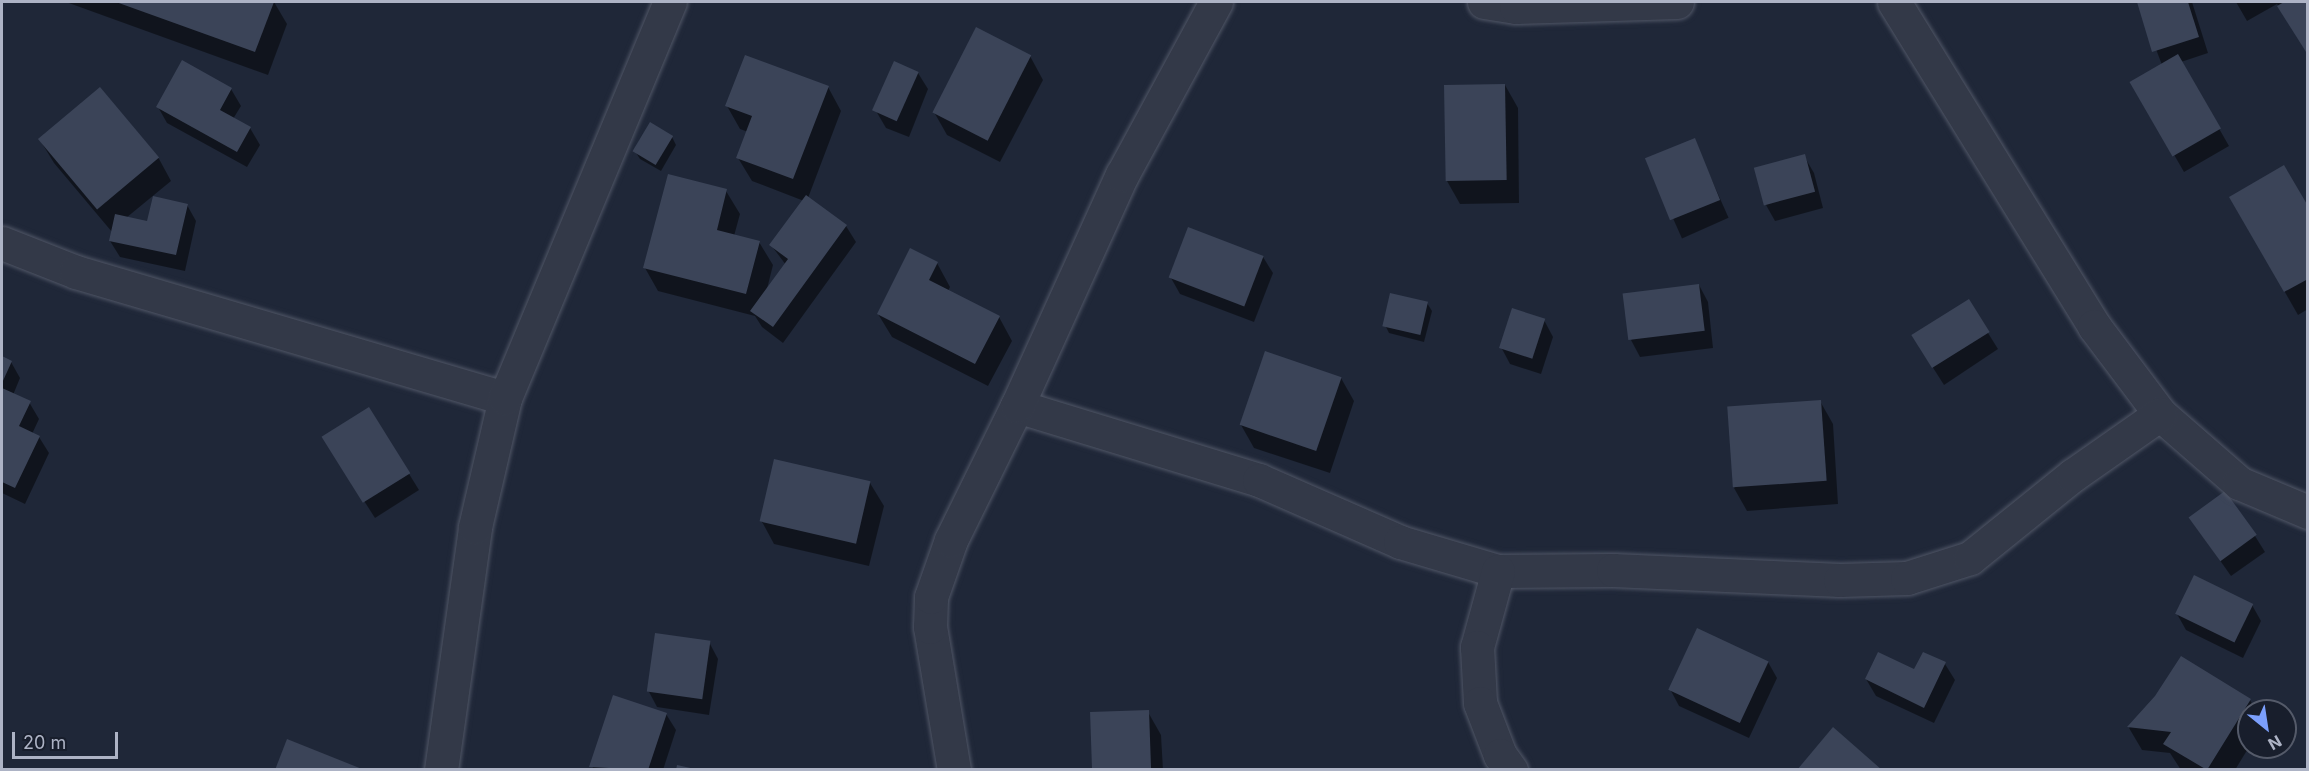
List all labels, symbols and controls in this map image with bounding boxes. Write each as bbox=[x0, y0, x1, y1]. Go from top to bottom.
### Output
north arrow bbox=[2237, 699, 2297, 759]
scale bar bbox=[15, 720, 122, 758]
text: N bbox=[2265, 731, 2285, 755]
text: 20 m bbox=[23, 732, 66, 753]

